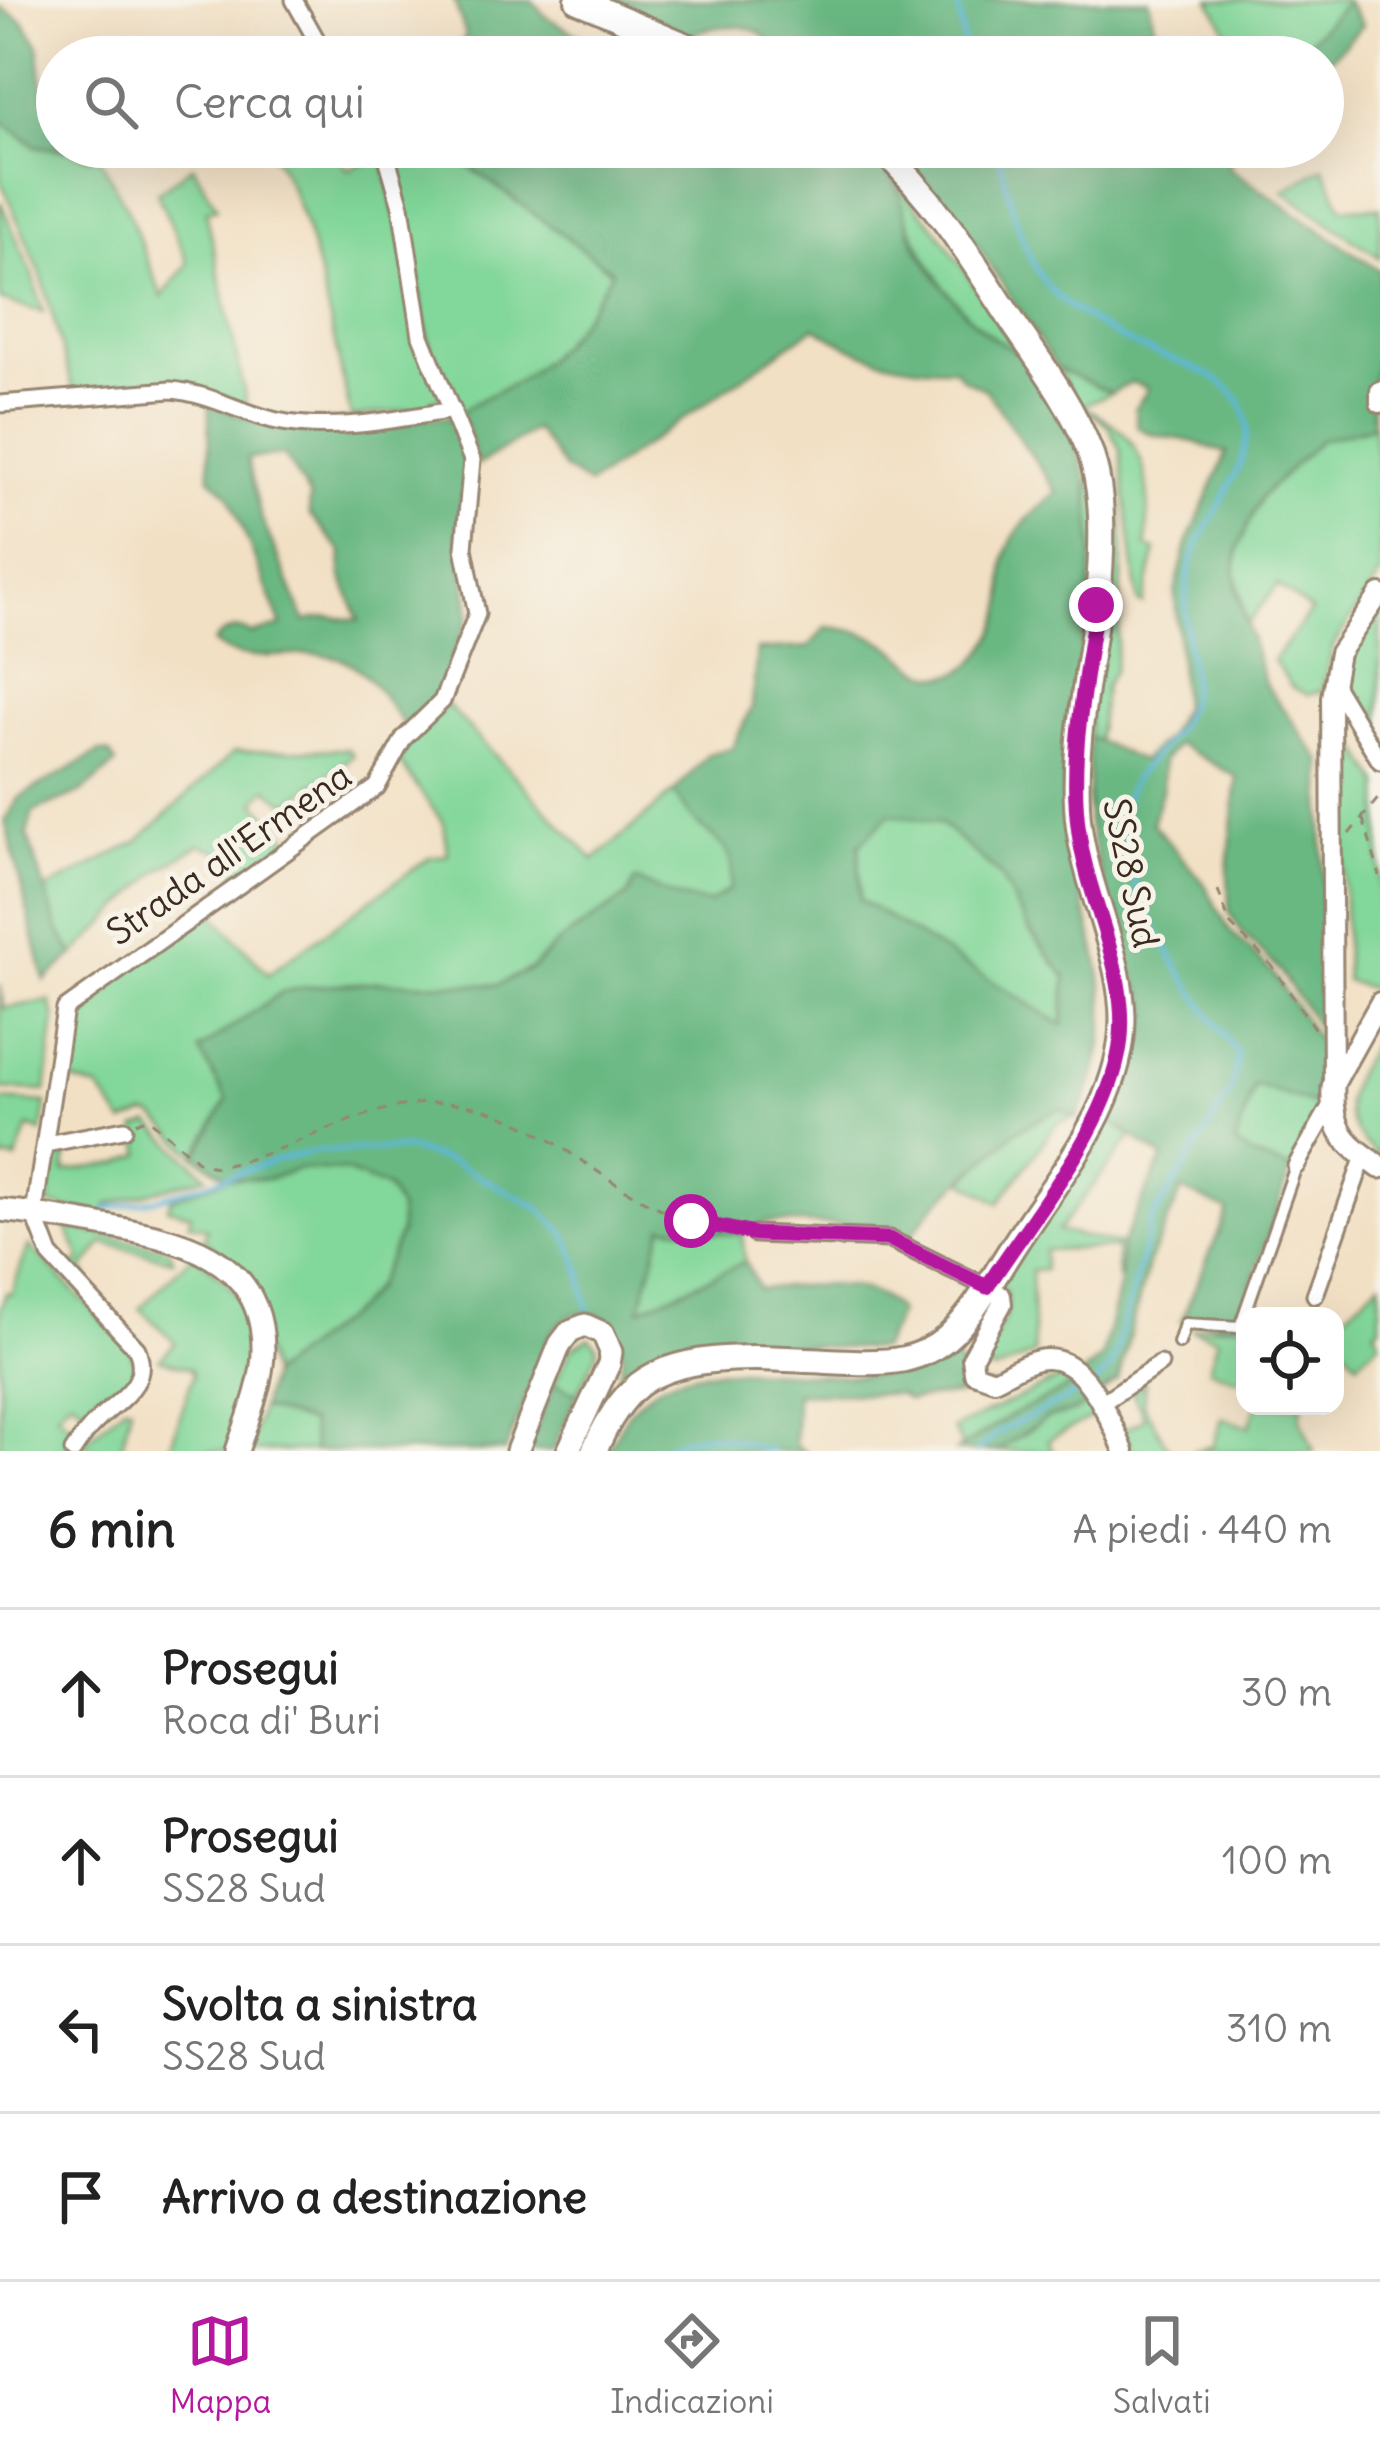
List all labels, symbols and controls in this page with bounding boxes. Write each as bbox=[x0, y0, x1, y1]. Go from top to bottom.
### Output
search box bbox=[36, 36, 1344, 168]
icon: search bbox=[78, 69, 144, 135]
text: Cerca qui bbox=[174, 74, 365, 130]
route end bbox=[1069, 578, 1123, 632]
street label: Strada all'Ermena bbox=[98, 753, 360, 955]
street label: SS28 Sud bbox=[1093, 794, 1169, 952]
route start bbox=[664, 1194, 718, 1248]
map controls bbox=[1236, 1307, 1344, 1415]
button: locate bbox=[1236, 1307, 1344, 1415]
text: 6 min bbox=[48, 1497, 175, 1561]
text: A piedi · 440 m bbox=[1073, 1505, 1332, 1554]
text: Prosegui bbox=[162, 1640, 339, 1696]
icon: ahead bbox=[48, 1660, 114, 1726]
text: 30 m bbox=[1241, 1668, 1332, 1717]
text: Roca di' Buri bbox=[162, 1696, 381, 1745]
text: Prosegui bbox=[162, 1808, 339, 1864]
icon: ahead bbox=[48, 1828, 114, 1894]
text: 100 m bbox=[1222, 1836, 1332, 1885]
text: SS28 Sud bbox=[162, 1864, 326, 1913]
text: Svolta a sinistra bbox=[162, 1976, 478, 2032]
icon: left bbox=[48, 1996, 114, 2062]
text: 310 m bbox=[1226, 2004, 1332, 2053]
text: SS28 Sud bbox=[162, 2032, 326, 2081]
icon: arrive bbox=[48, 2164, 114, 2230]
text: Arrivo a destinazione bbox=[162, 2169, 587, 2225]
tab: Mappa bbox=[169, 2308, 271, 2422]
tab: Indicazioni bbox=[610, 2308, 774, 2422]
tab: Salvati bbox=[1113, 2308, 1211, 2422]

